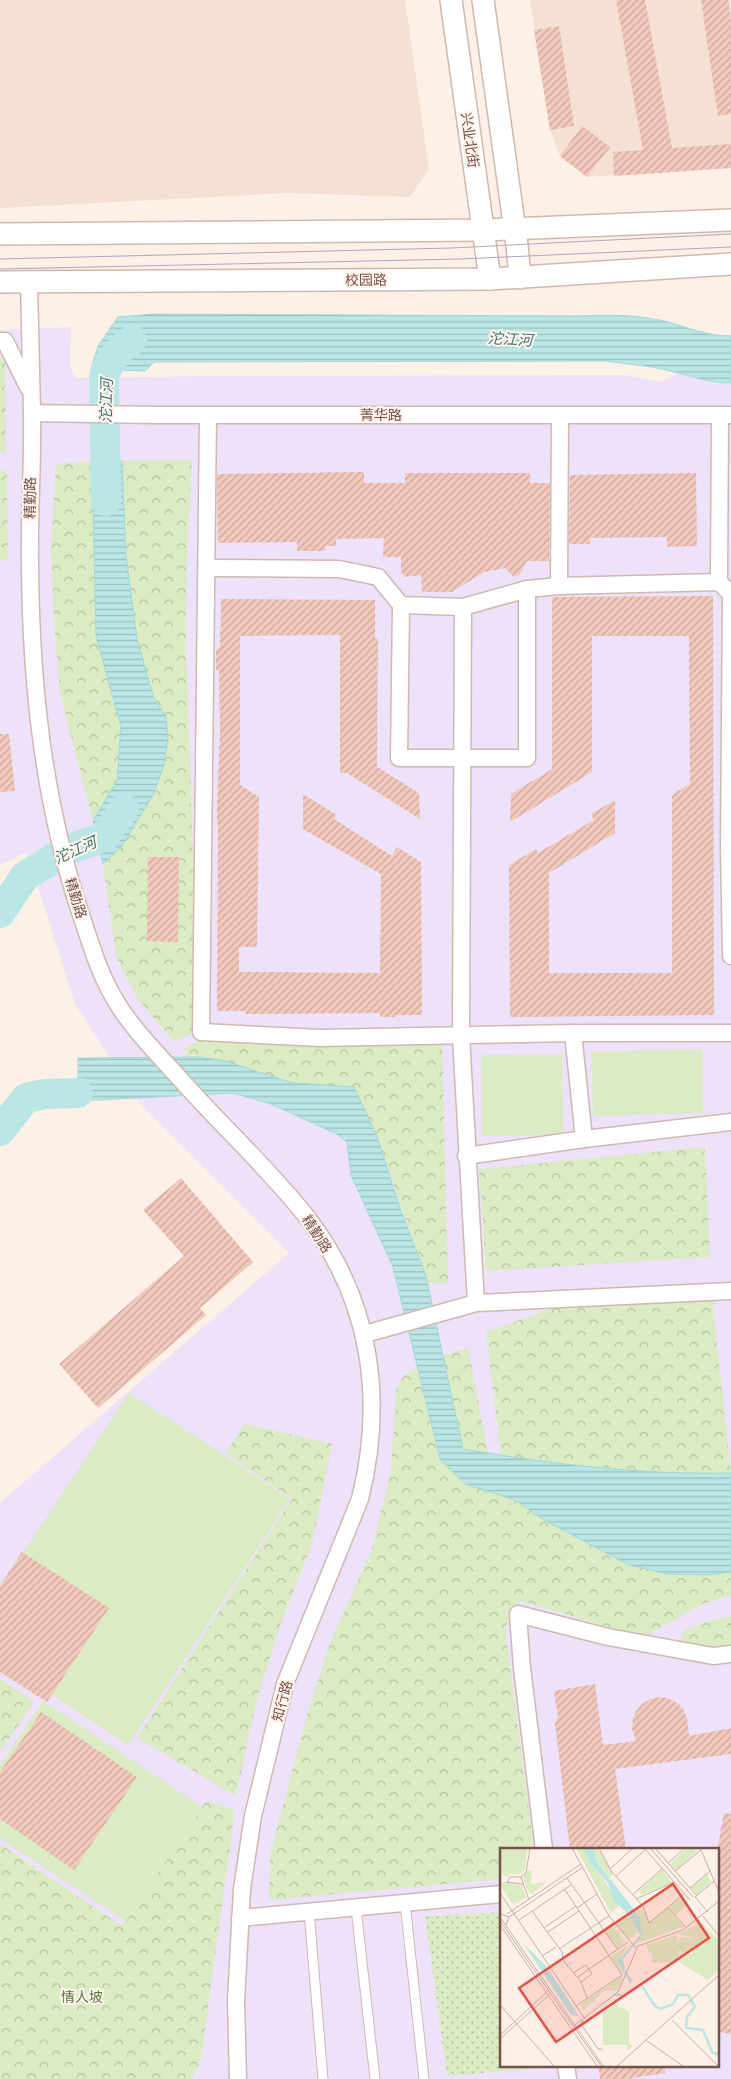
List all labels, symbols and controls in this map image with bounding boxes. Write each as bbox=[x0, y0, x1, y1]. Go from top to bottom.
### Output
street label: 兴业北街 bbox=[457, 111, 483, 169]
street label: 校园路 bbox=[345, 271, 387, 289]
water label: 沱江河 bbox=[487, 328, 536, 350]
water label: 沱江河 bbox=[96, 375, 116, 424]
street label: 菁华路 bbox=[360, 406, 402, 424]
street label: 精勤路 bbox=[21, 477, 39, 519]
water label: 沱江河 bbox=[51, 831, 102, 868]
street label: 精勤路 bbox=[61, 875, 91, 921]
street label: 精勤路 bbox=[298, 1211, 336, 1257]
street label: 知行路 bbox=[268, 1678, 296, 1724]
inset map bbox=[500, 1848, 718, 2066]
park label: 情人坡 bbox=[61, 1988, 103, 2006]

